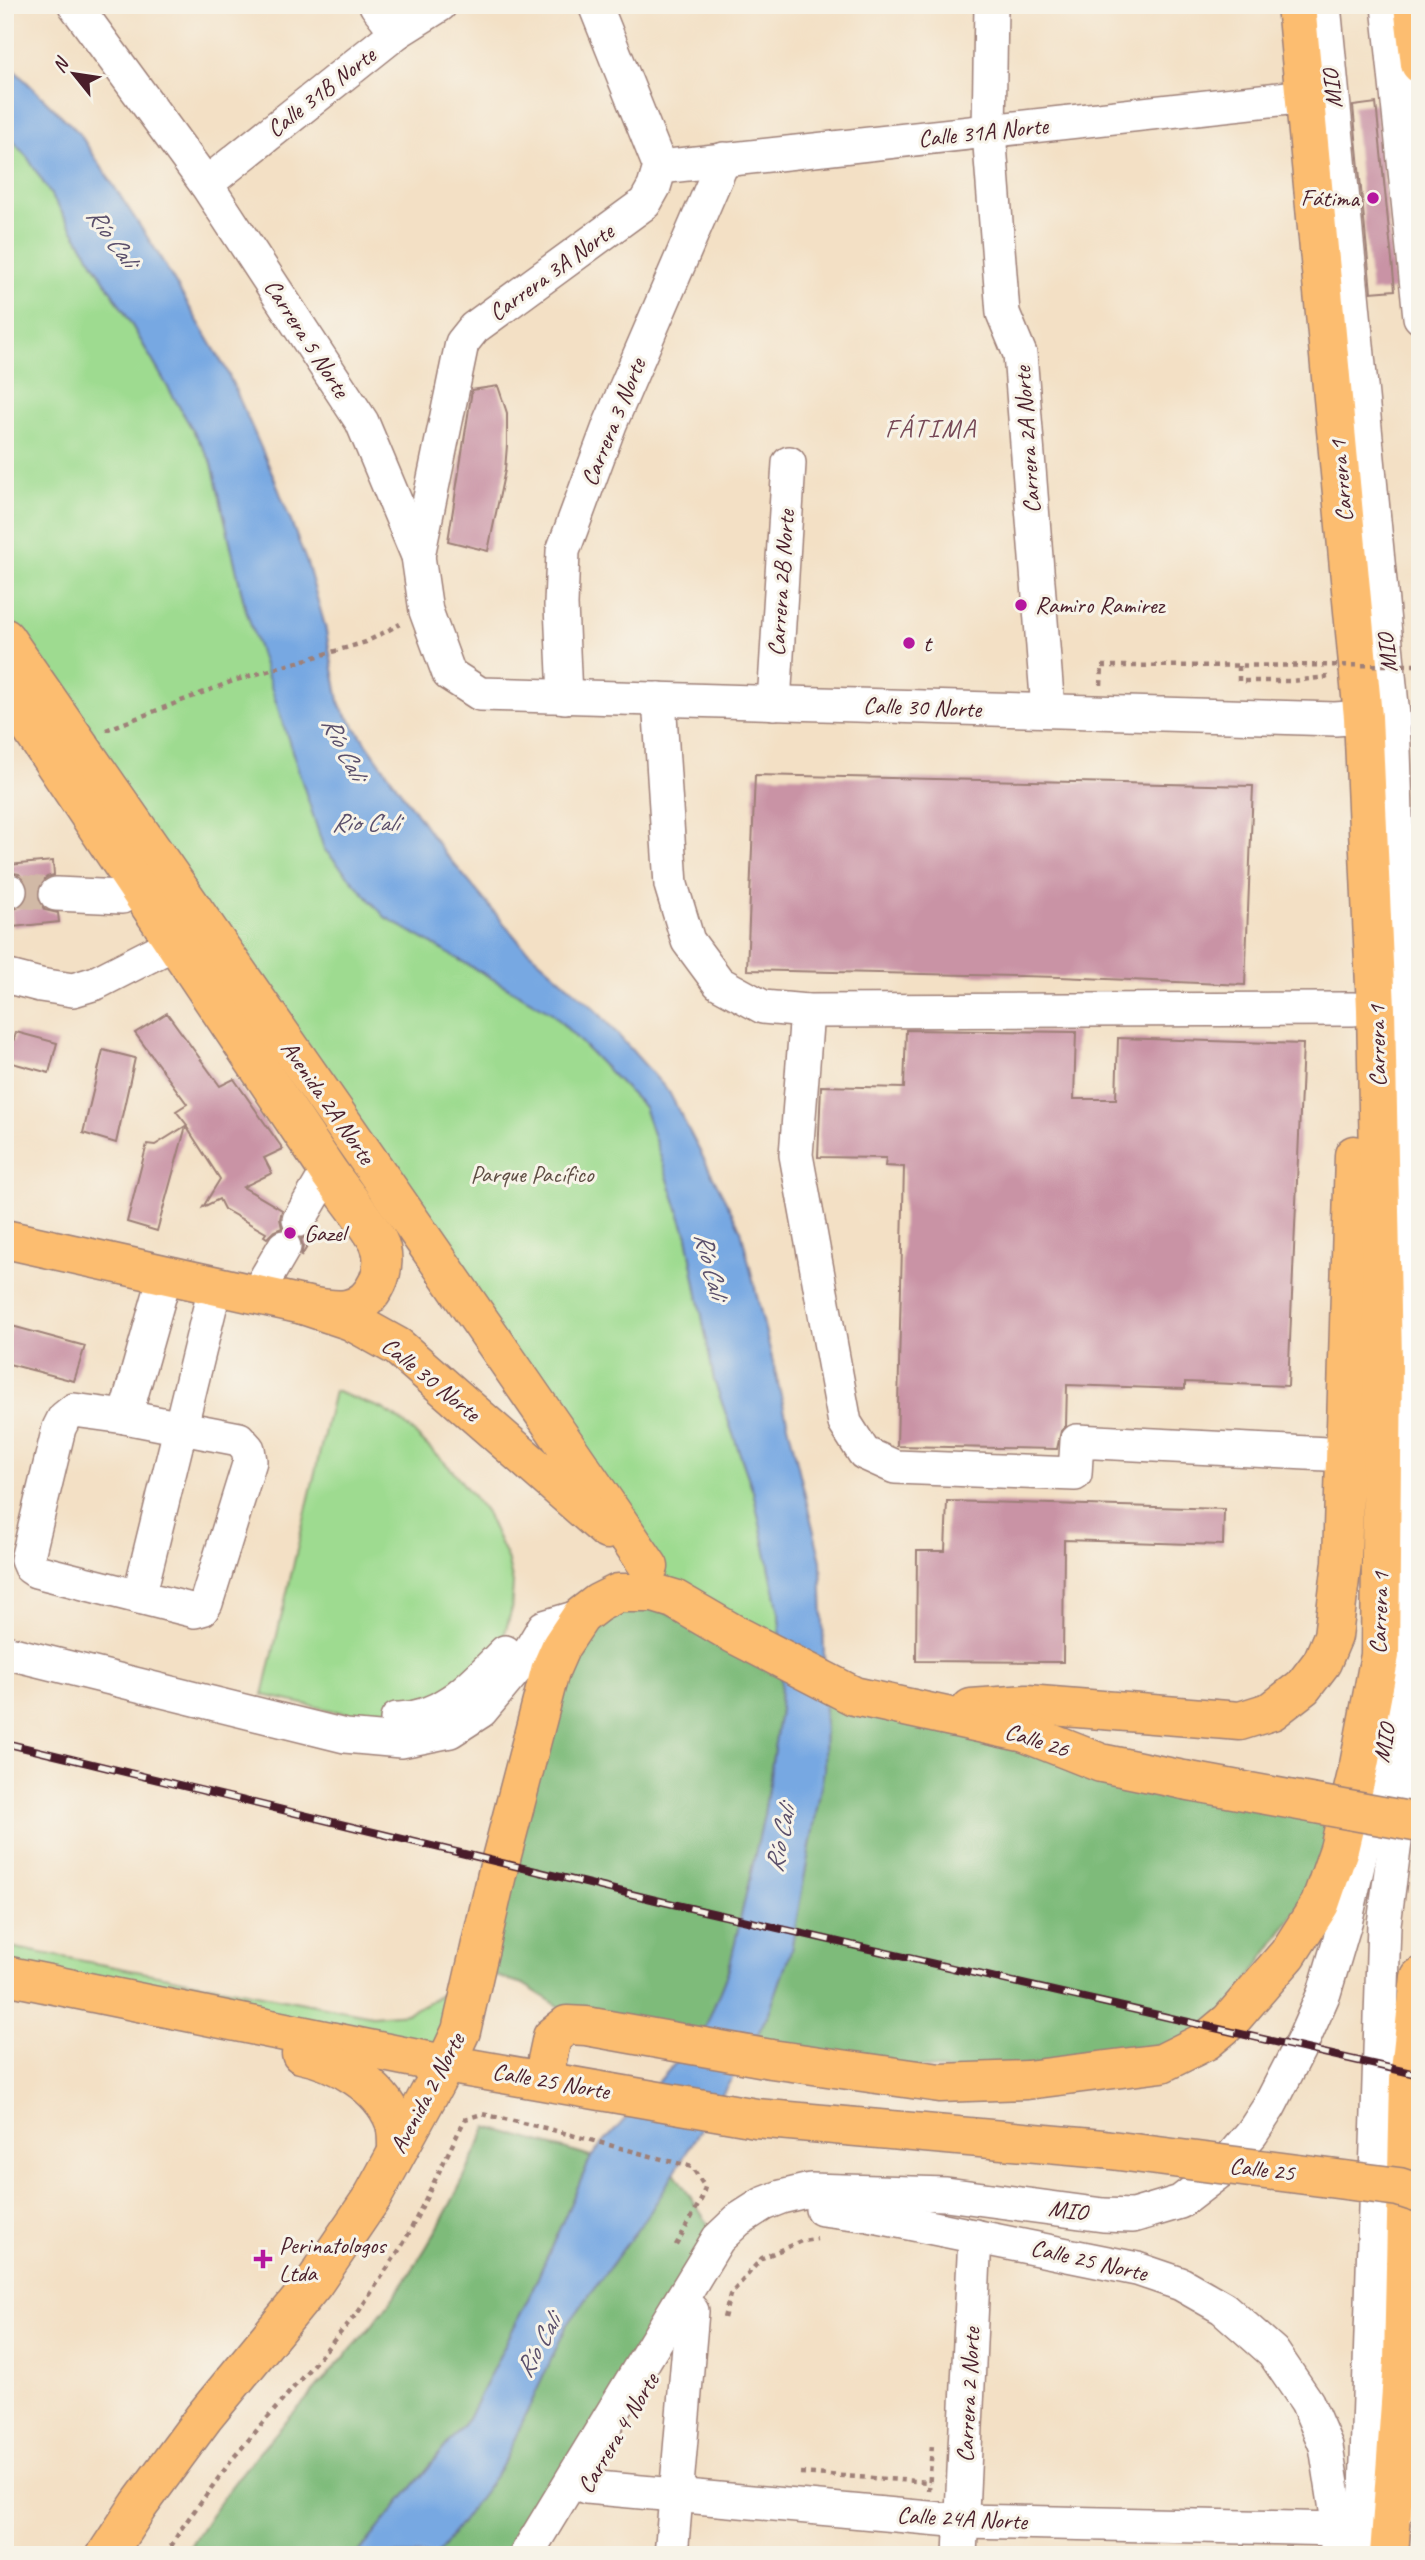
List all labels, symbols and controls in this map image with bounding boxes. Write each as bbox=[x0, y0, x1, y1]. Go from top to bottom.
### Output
north arrow bbox=[38, 38, 108, 108]
street label: Calle 31B Norte bbox=[261, 39, 383, 144]
text: N bbox=[47, 52, 75, 77]
street label: MIO bbox=[1315, 66, 1349, 110]
street label: Calle 31A Norte bbox=[917, 110, 1052, 154]
place label: Fátima bbox=[1301, 183, 1360, 213]
marker: Fátima bbox=[1365, 190, 1381, 206]
water label: Río Cali bbox=[79, 201, 148, 278]
street label: Carrera 3A Norte bbox=[483, 215, 621, 327]
street label: Carrera 5 Norte bbox=[258, 273, 358, 405]
street label: Carrera 3 Norte bbox=[574, 352, 653, 490]
street label: Carrera 2A Norte bbox=[1007, 363, 1047, 514]
district label: FÁTIMA bbox=[885, 412, 977, 445]
street label: Carrera 1 bbox=[1322, 438, 1360, 523]
street label: Carrera 2B Norte bbox=[761, 507, 801, 657]
place label: Ramiro Ramirez bbox=[1035, 590, 1166, 620]
marker: Ramiro Ramirez bbox=[1013, 597, 1029, 613]
place label: t bbox=[923, 628, 933, 658]
street label: MIO bbox=[1370, 630, 1404, 674]
marker: t bbox=[901, 635, 917, 651]
street label: Calle 30 Norte bbox=[862, 690, 984, 724]
water label: Río Cali bbox=[314, 711, 377, 790]
water label: Rio Cali bbox=[332, 806, 405, 839]
street label: Carrera 1 bbox=[1361, 1004, 1393, 1087]
street label: Avenida 2A Norte bbox=[274, 1034, 383, 1171]
park label: Parque Pacífico bbox=[471, 1159, 595, 1189]
place label: Gazel bbox=[304, 1218, 350, 1248]
marker: Gazel bbox=[282, 1225, 298, 1241]
water label: Río Cali bbox=[687, 1229, 737, 1307]
street label: Calle 30 Norte bbox=[376, 1330, 488, 1429]
street label: Carrera 1 bbox=[1363, 1570, 1395, 1654]
street label: Calle 26 bbox=[1001, 1716, 1074, 1765]
street label: MIO bbox=[1366, 1719, 1403, 1765]
water label: Río Cali bbox=[757, 1797, 804, 1875]
street label: Avenida 2 Norte bbox=[383, 2026, 472, 2158]
street label: Calle 25 Norte bbox=[490, 2056, 614, 2106]
street label: Calle 25 bbox=[1228, 2150, 1297, 2188]
street label: MIO bbox=[1047, 2192, 1091, 2228]
place label: Perinatologos Ltda bbox=[279, 2230, 387, 2288]
street label: Calle 25 Norte bbox=[1028, 2232, 1152, 2288]
marker: Perinatologos Ltda bbox=[253, 2249, 273, 2269]
water label: Río Cali bbox=[508, 2304, 571, 2383]
street label: Carrera 2 Norte bbox=[949, 2325, 987, 2463]
street label: Carrera 4 Norte bbox=[570, 2366, 667, 2499]
street label: Calle 24A Norte bbox=[896, 2500, 1030, 2537]

